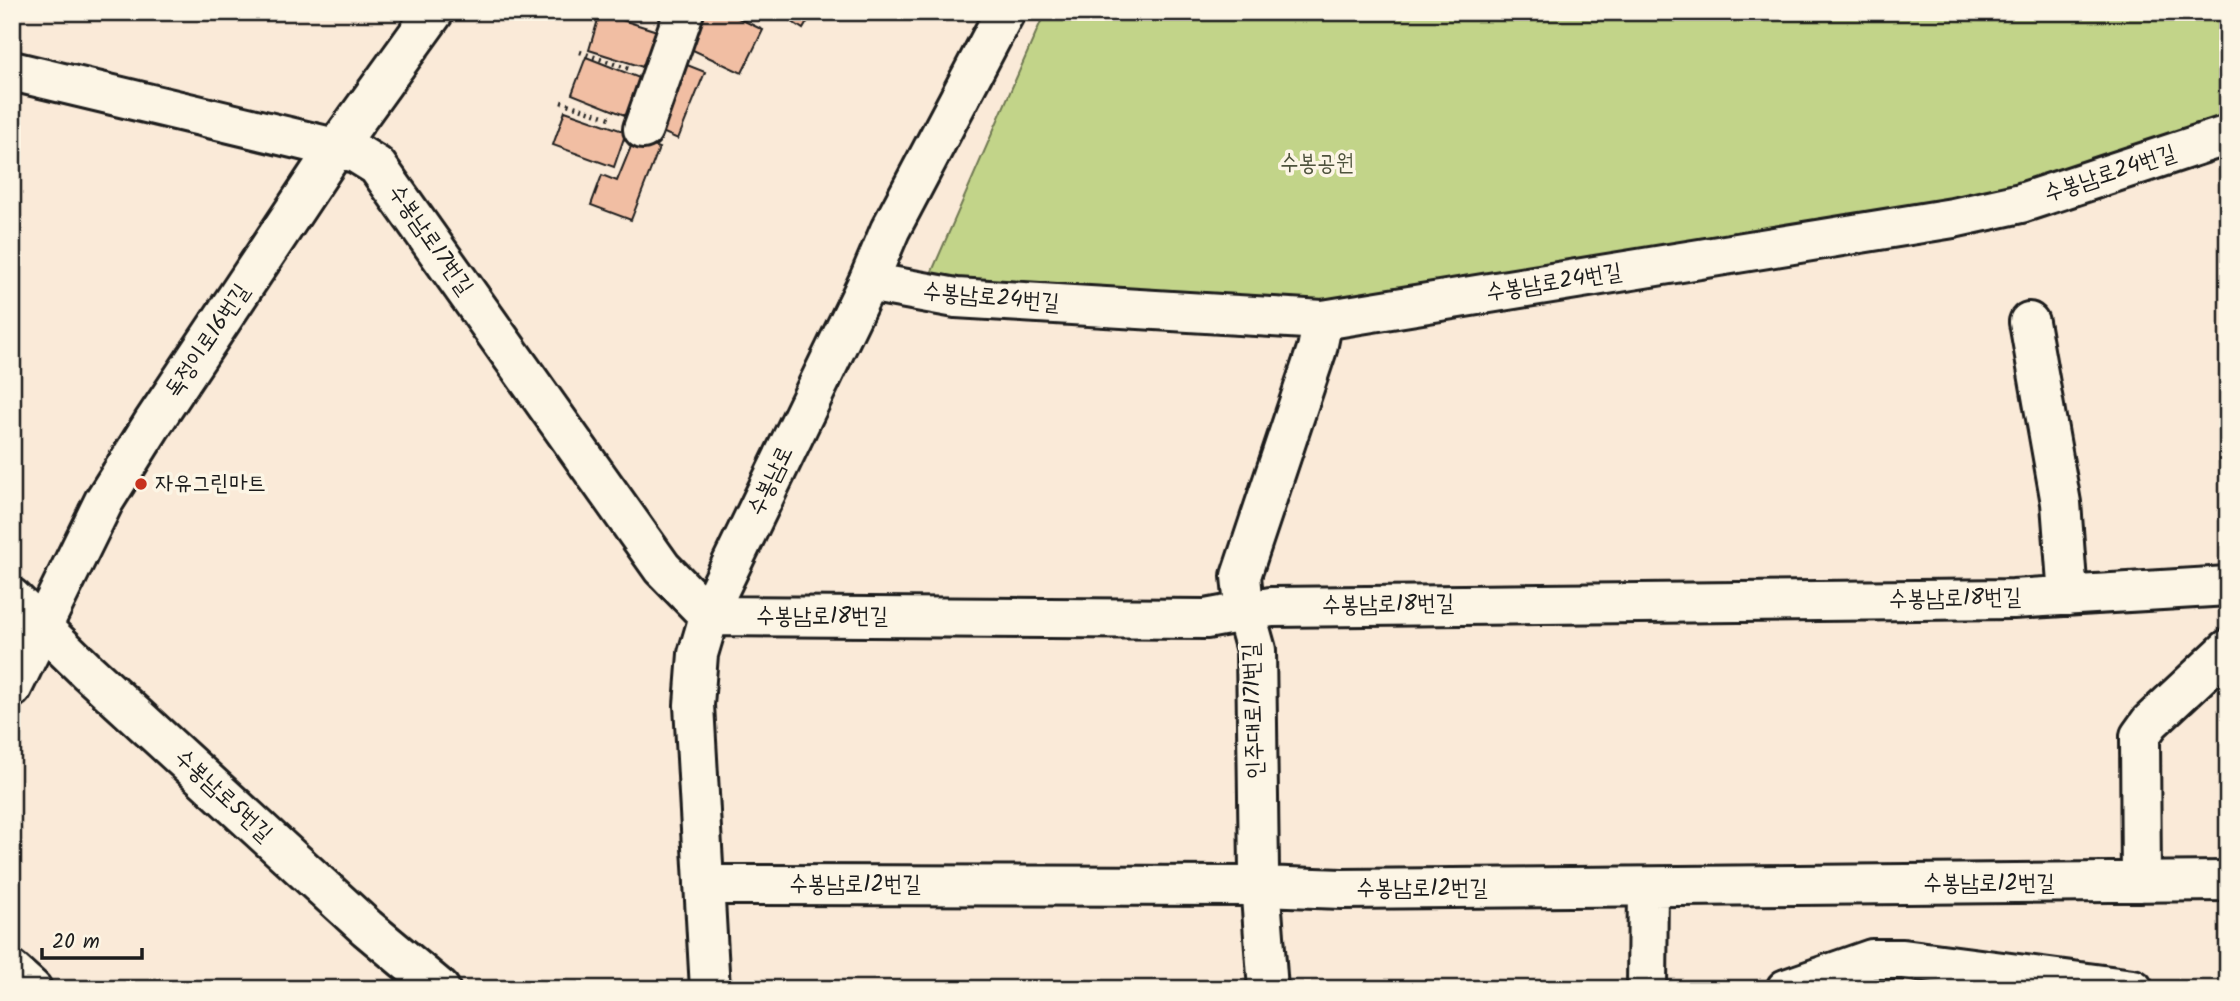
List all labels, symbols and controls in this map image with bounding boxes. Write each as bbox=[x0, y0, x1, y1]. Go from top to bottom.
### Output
street label: 수봉남로24번길 bbox=[2039, 136, 2181, 212]
park label: 수봉공원 bbox=[1280, 146, 1354, 182]
street label: 수봉남로17번길 bbox=[378, 177, 482, 303]
street label: 수봉남로24번길 bbox=[1483, 254, 1625, 312]
street label: 수봉남로24번길 bbox=[921, 274, 1061, 322]
street label: 독정이로16번길 bbox=[156, 277, 260, 405]
street label: 수봉남로 bbox=[739, 440, 803, 522]
place label: 자유그린마트 bbox=[155, 466, 266, 502]
marker: 자유그린마트 bbox=[133, 476, 149, 492]
street label: 수봉남로18번길 bbox=[1889, 580, 2021, 618]
street label: 수봉남로18번길 bbox=[1322, 586, 1454, 624]
street label: 수봉남로18번길 bbox=[756, 599, 888, 635]
street label: 인주대로171번길 bbox=[1234, 642, 1274, 780]
street label: 수봉남로5번길 bbox=[166, 741, 280, 851]
street label: 수봉남로12번길 bbox=[1923, 866, 2055, 902]
street label: 수봉남로12번길 bbox=[789, 867, 921, 903]
street label: 수봉남로12번길 bbox=[1356, 871, 1488, 907]
scale bar bbox=[42, 917, 142, 961]
text: 20 m bbox=[52, 926, 100, 959]

